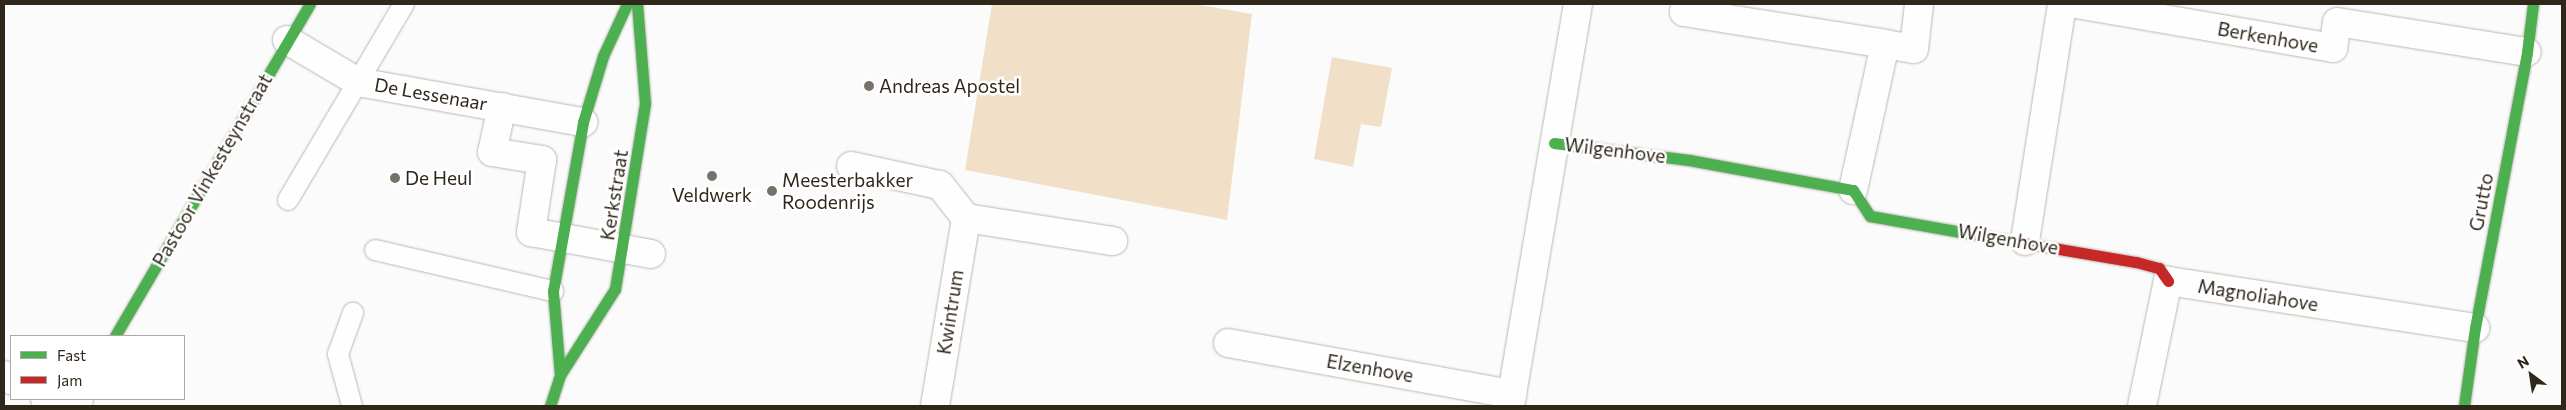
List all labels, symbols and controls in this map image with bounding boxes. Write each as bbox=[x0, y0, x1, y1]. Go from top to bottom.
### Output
street label: Berkenhove bbox=[2216, 17, 2320, 57]
street label: Pastoor Vinkesteynstraat bbox=[147, 69, 277, 271]
street label: De Lessenaar bbox=[373, 73, 489, 115]
place label: Andreas Apostel bbox=[879, 75, 1020, 97]
marker: Andreas Apostel bbox=[863, 80, 875, 92]
street label: Wilgenhove bbox=[1563, 133, 1667, 167]
street label: Kerkstraat bbox=[596, 148, 632, 242]
place label: De Heul bbox=[405, 167, 472, 189]
place label: Meesterbakker Roodenrijs bbox=[782, 169, 913, 213]
marker: Veldwerk bbox=[706, 170, 718, 182]
street label: Grutto bbox=[2464, 171, 2498, 233]
marker: De Heul bbox=[389, 172, 401, 184]
place label: Veldwerk bbox=[672, 184, 752, 206]
marker: Meesterbakker Roodenrijs bbox=[766, 185, 778, 197]
street label: Wilgenhove bbox=[1956, 219, 2060, 259]
street label: Kwintrum bbox=[932, 268, 968, 356]
street label: Magnoliahove bbox=[2196, 274, 2320, 316]
legend bbox=[10, 335, 185, 400]
text: Fast bbox=[57, 346, 86, 364]
street label: Elzenhove bbox=[1325, 349, 1415, 387]
north arrow bbox=[2506, 350, 2556, 400]
text: N bbox=[2514, 352, 2532, 372]
text: Jam bbox=[57, 371, 82, 389]

